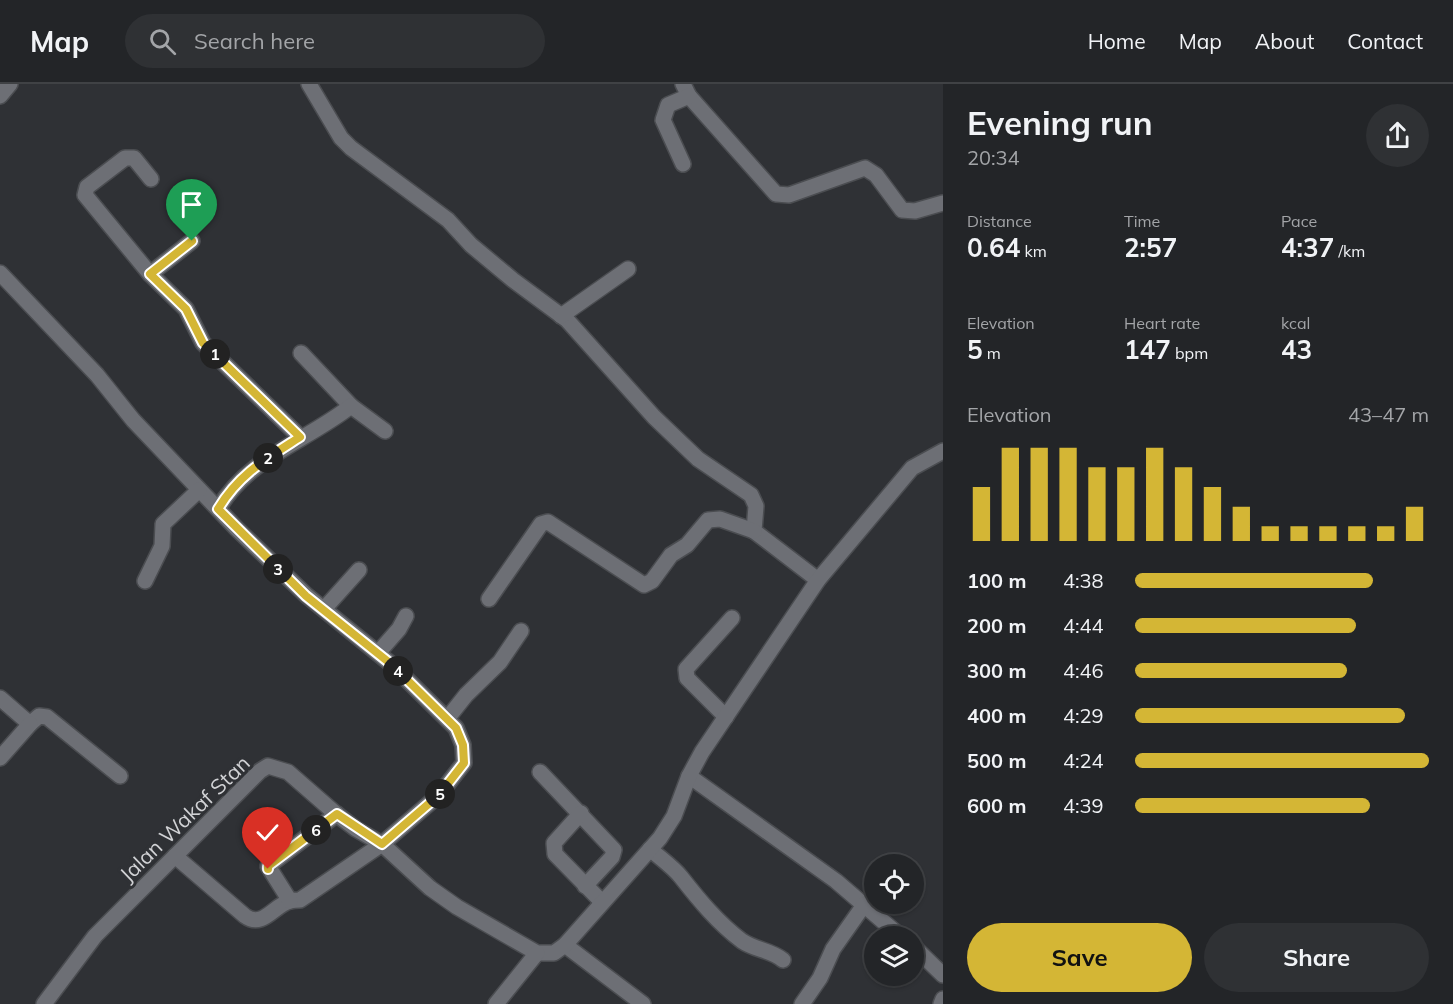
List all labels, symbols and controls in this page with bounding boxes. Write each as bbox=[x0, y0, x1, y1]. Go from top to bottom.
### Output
search box bbox=[125, 14, 545, 68]
text: Map bbox=[30, 24, 89, 59]
icon: search bbox=[146, 25, 179, 58]
text: Search here bbox=[194, 27, 315, 55]
text: Home bbox=[1088, 28, 1146, 54]
text: Map bbox=[1179, 28, 1222, 54]
text: About bbox=[1255, 28, 1314, 54]
text: Contact bbox=[1347, 28, 1423, 54]
text: Evening run bbox=[967, 102, 1153, 143]
button: share bbox=[1366, 104, 1429, 167]
text: 20:34 bbox=[967, 145, 1020, 170]
pin bbox=[166, 179, 217, 241]
icon: arrive bbox=[175, 188, 208, 221]
text: Distance bbox=[967, 211, 1032, 231]
text: Time bbox=[1124, 211, 1160, 231]
text: Pace bbox=[1281, 211, 1317, 231]
text: 0.64 bbox=[967, 231, 1020, 264]
text: 2:57 bbox=[1124, 231, 1177, 264]
text: 4:37 bbox=[1281, 231, 1334, 264]
text: km bbox=[1020, 241, 1047, 261]
text: /km bbox=[1334, 241, 1365, 261]
text: Elevation bbox=[967, 313, 1035, 333]
text: Heart rate bbox=[1124, 313, 1200, 333]
text: kcal bbox=[1281, 313, 1310, 333]
text: 5 bbox=[967, 333, 983, 366]
text: 147 bbox=[1124, 333, 1171, 366]
text: 43 bbox=[1281, 333, 1312, 366]
pin: 1 bbox=[200, 339, 230, 369]
text: m bbox=[983, 343, 1001, 363]
text: bpm bbox=[1171, 343, 1208, 363]
text: 1 bbox=[210, 344, 220, 364]
text: Elevation bbox=[967, 402, 1052, 427]
text: 43–47 m bbox=[1348, 402, 1429, 427]
pin: 2 bbox=[253, 443, 283, 473]
text: 2 bbox=[263, 448, 273, 468]
pin: 3 bbox=[263, 554, 293, 584]
text: 3 bbox=[273, 559, 283, 579]
text: 100 m bbox=[967, 568, 1026, 593]
text: 4:38 bbox=[1063, 568, 1104, 593]
text: 200 m bbox=[967, 613, 1026, 638]
text: 4:44 bbox=[1063, 613, 1104, 638]
pin: 4 bbox=[383, 656, 413, 686]
text: 300 m bbox=[967, 658, 1026, 683]
text: 4:46 bbox=[1063, 658, 1104, 683]
text: 4 bbox=[393, 661, 403, 681]
text: 400 m bbox=[967, 703, 1026, 728]
text: 4:29 bbox=[1063, 703, 1104, 728]
text: 500 m bbox=[967, 748, 1026, 773]
text: 4:24 bbox=[1063, 748, 1104, 773]
street label: Jalan Wakaf Stan bbox=[114, 750, 255, 887]
pin: 5 bbox=[425, 779, 455, 809]
text: 5 bbox=[435, 784, 445, 804]
text: 600 m bbox=[967, 793, 1026, 818]
text: 4:39 bbox=[1063, 793, 1104, 818]
pin bbox=[242, 807, 293, 869]
pin: 6 bbox=[301, 815, 331, 845]
icon: check bbox=[251, 816, 284, 849]
text: 6 bbox=[311, 820, 321, 840]
map controls bbox=[864, 854, 924, 986]
button: locate bbox=[864, 854, 924, 914]
button: Save bbox=[967, 923, 1192, 992]
button: Share bbox=[1204, 923, 1429, 992]
button: layers bbox=[864, 926, 924, 986]

